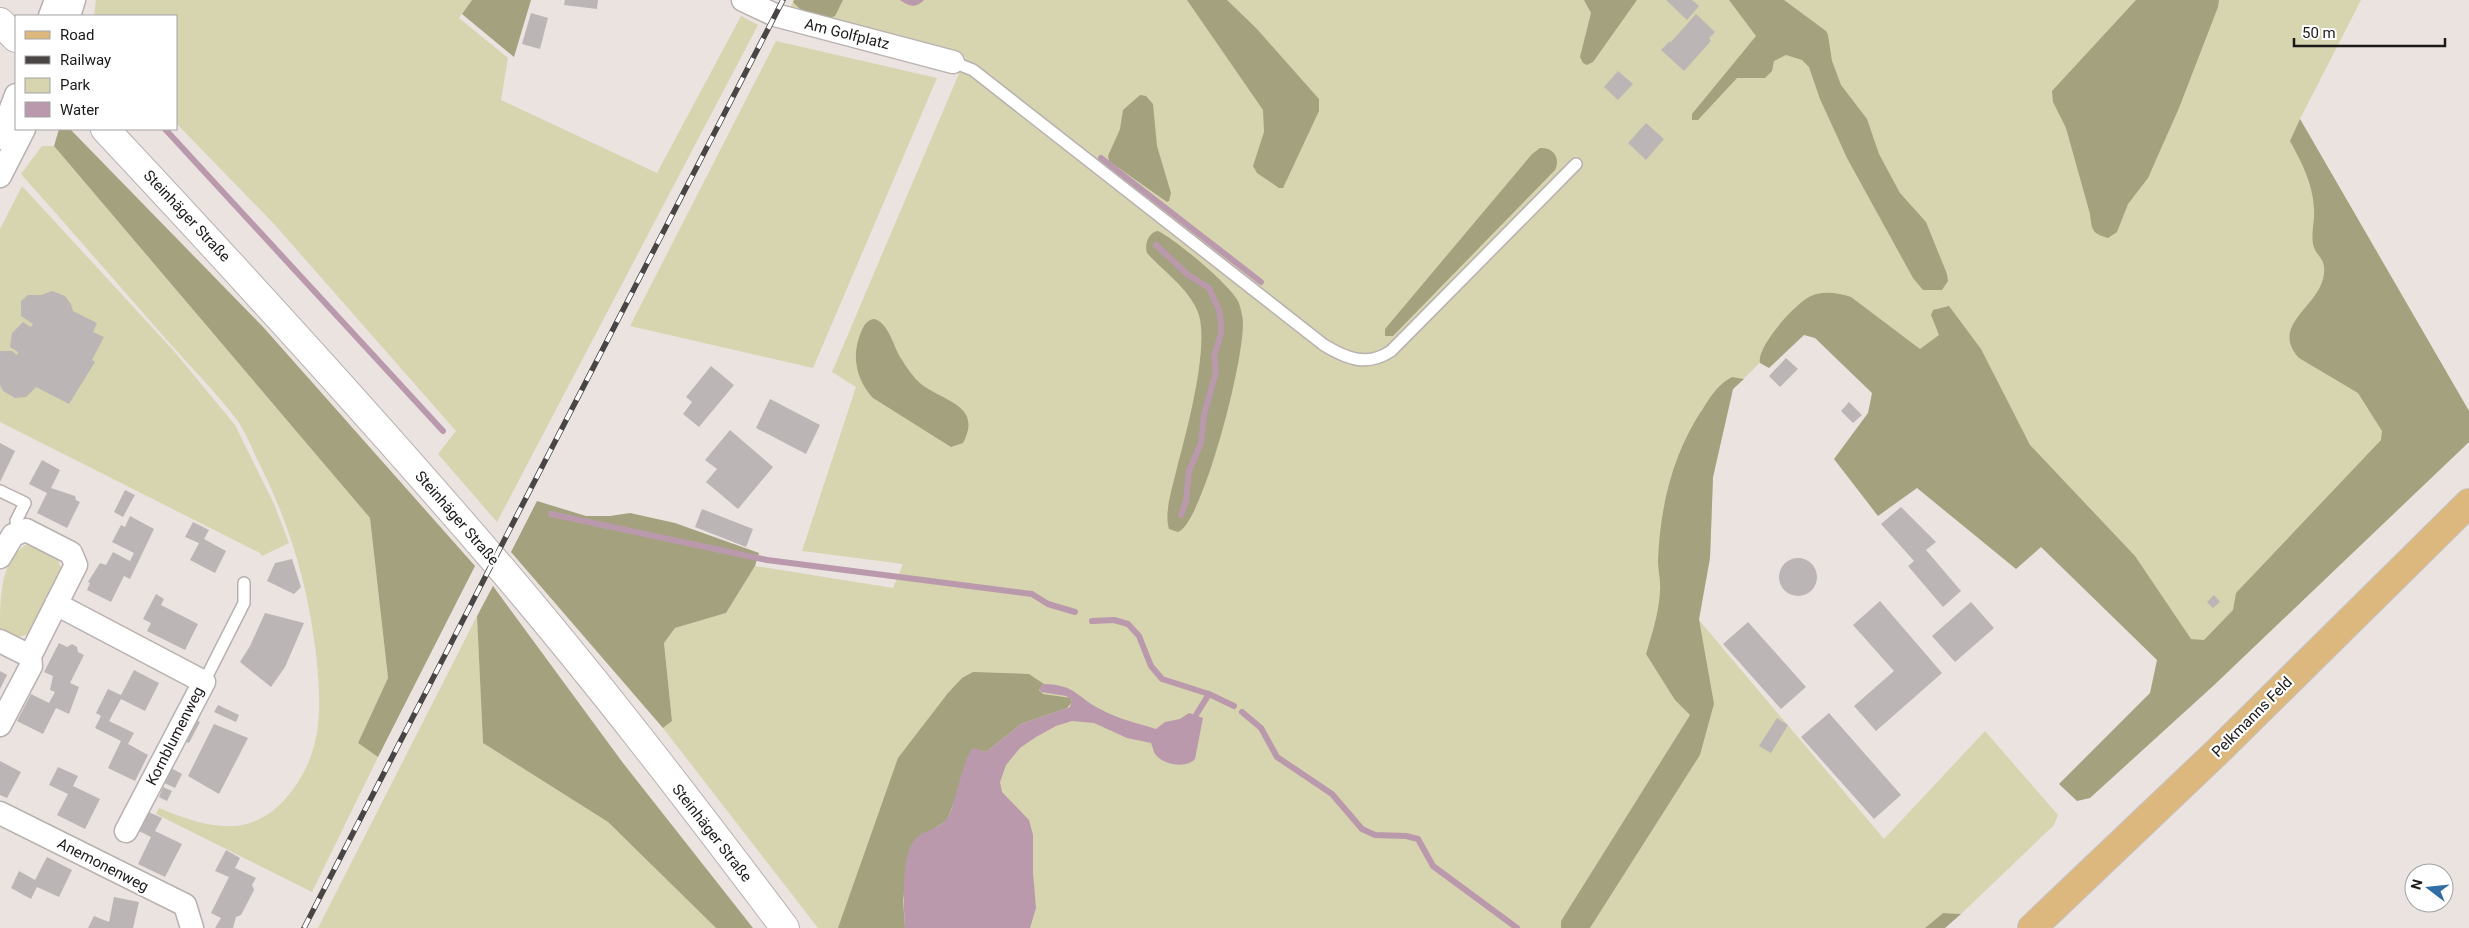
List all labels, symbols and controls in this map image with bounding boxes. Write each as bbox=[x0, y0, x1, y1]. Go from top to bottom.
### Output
legend bbox=[15, 15, 178, 130]
street label: Am Golfplatz bbox=[803, 15, 891, 53]
scale bar bbox=[2294, 15, 2445, 47]
text: 50 m bbox=[2302, 24, 2336, 42]
text: Road bbox=[60, 26, 94, 44]
text: Railway bbox=[60, 51, 111, 69]
text: Park bbox=[60, 76, 91, 94]
text: Water bbox=[60, 101, 99, 119]
street label: Steinhäger Straße bbox=[140, 166, 234, 266]
street label: Steinhäger Straße bbox=[411, 467, 503, 569]
street label: Pelkmanns Feld bbox=[2208, 673, 2296, 761]
street label: Kornblumenweg bbox=[142, 684, 208, 788]
street label: Steinhäger Straße bbox=[668, 781, 756, 885]
street label: Anemonenweg bbox=[54, 834, 152, 896]
north arrow bbox=[2404, 863, 2454, 913]
text: N bbox=[2407, 877, 2426, 891]

